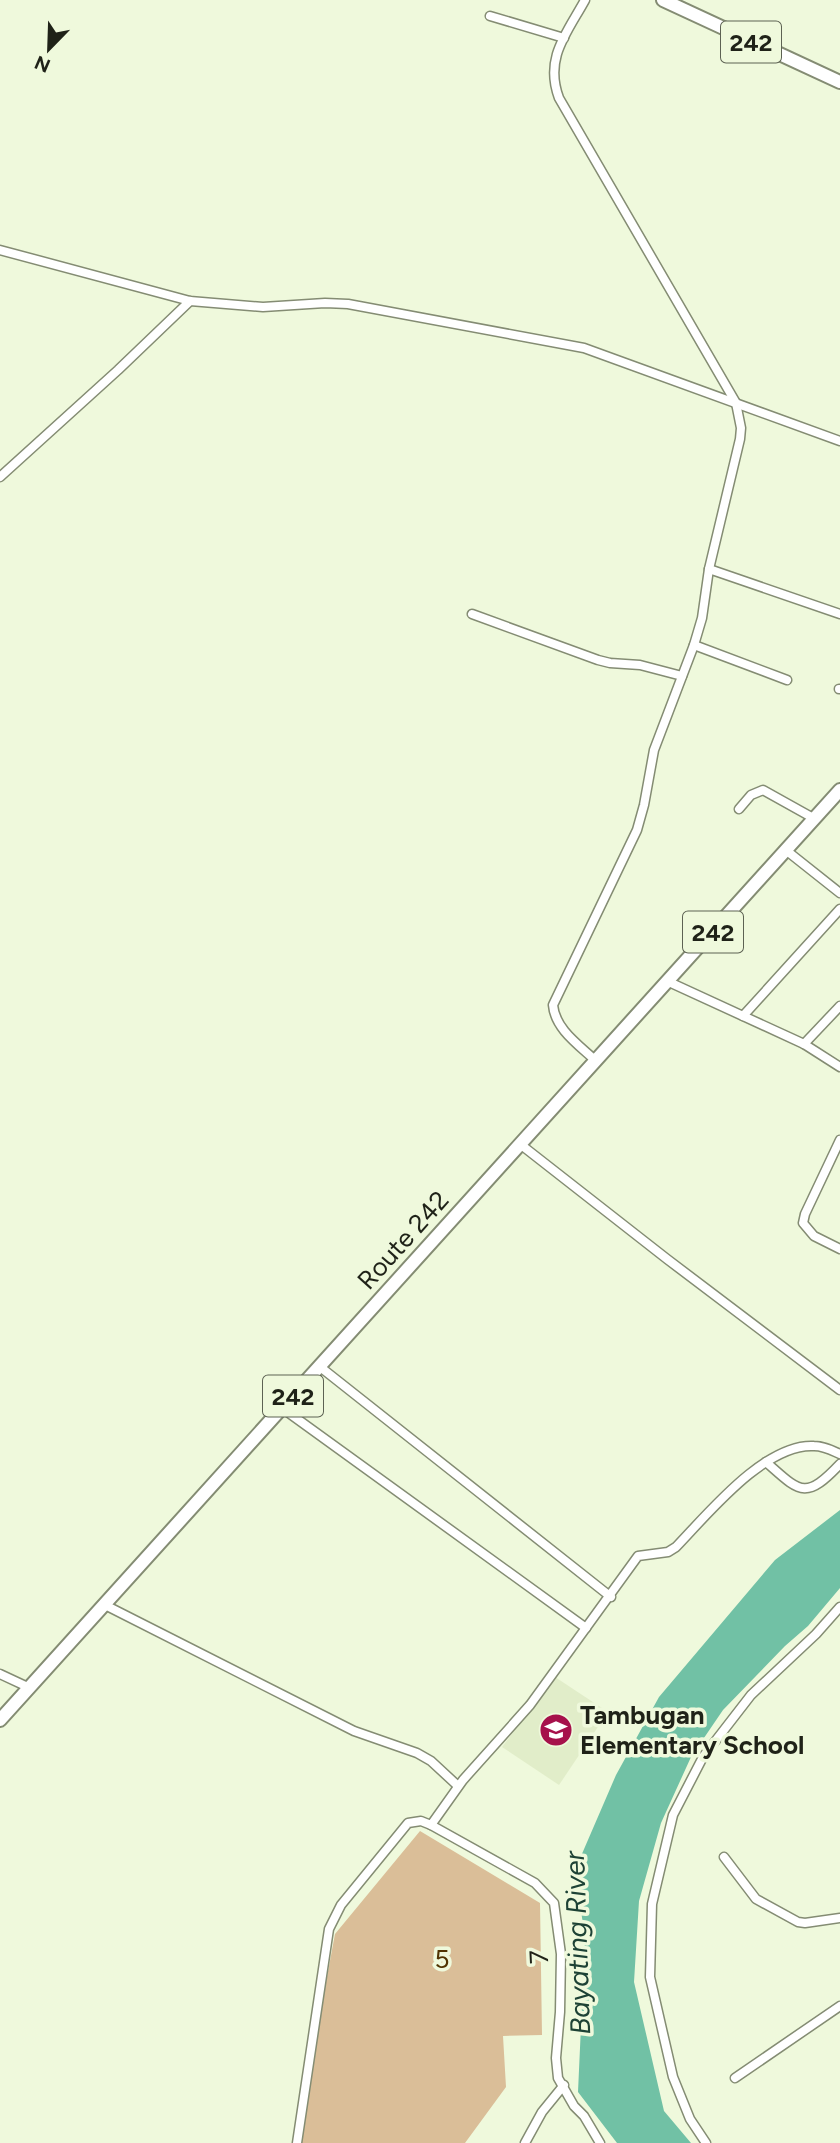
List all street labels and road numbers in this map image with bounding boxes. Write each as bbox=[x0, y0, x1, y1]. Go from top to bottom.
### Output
road number: 242 bbox=[721, 22, 781, 62]
road number: 242 bbox=[683, 912, 743, 952]
street label: Route 242 bbox=[350, 1184, 456, 1296]
road number: 242 bbox=[263, 1376, 323, 1416]
street label: 7 bbox=[523, 1949, 555, 1965]

